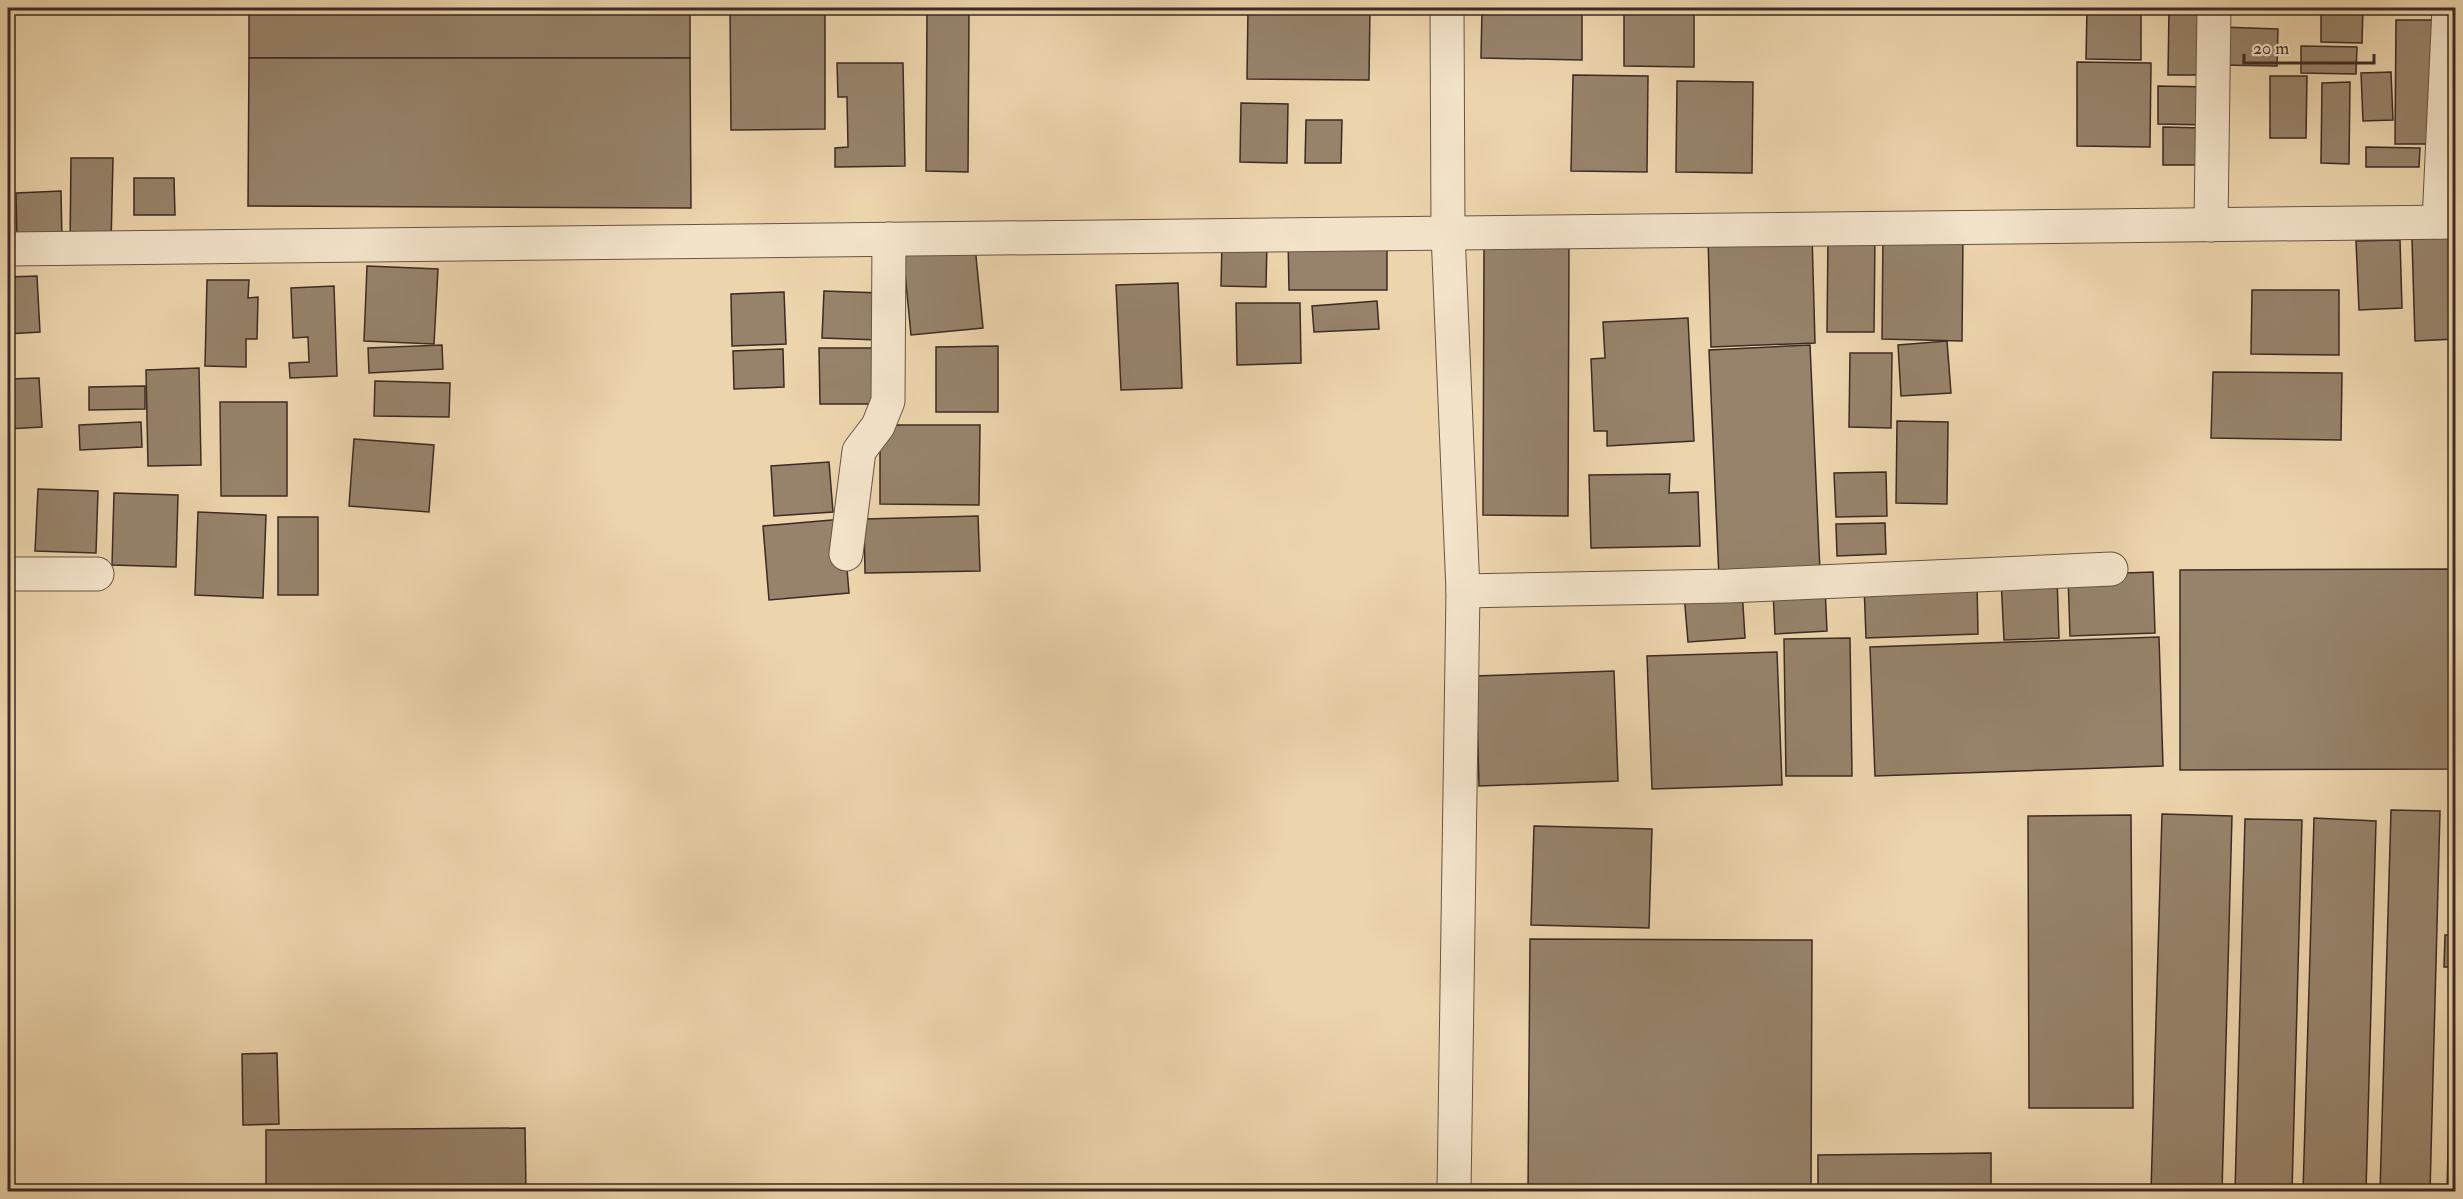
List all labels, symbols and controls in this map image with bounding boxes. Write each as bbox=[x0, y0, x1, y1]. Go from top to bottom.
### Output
scale bar bbox=[2244, 27, 2374, 65]
text: 20 m bbox=[2253, 37, 2289, 60]

